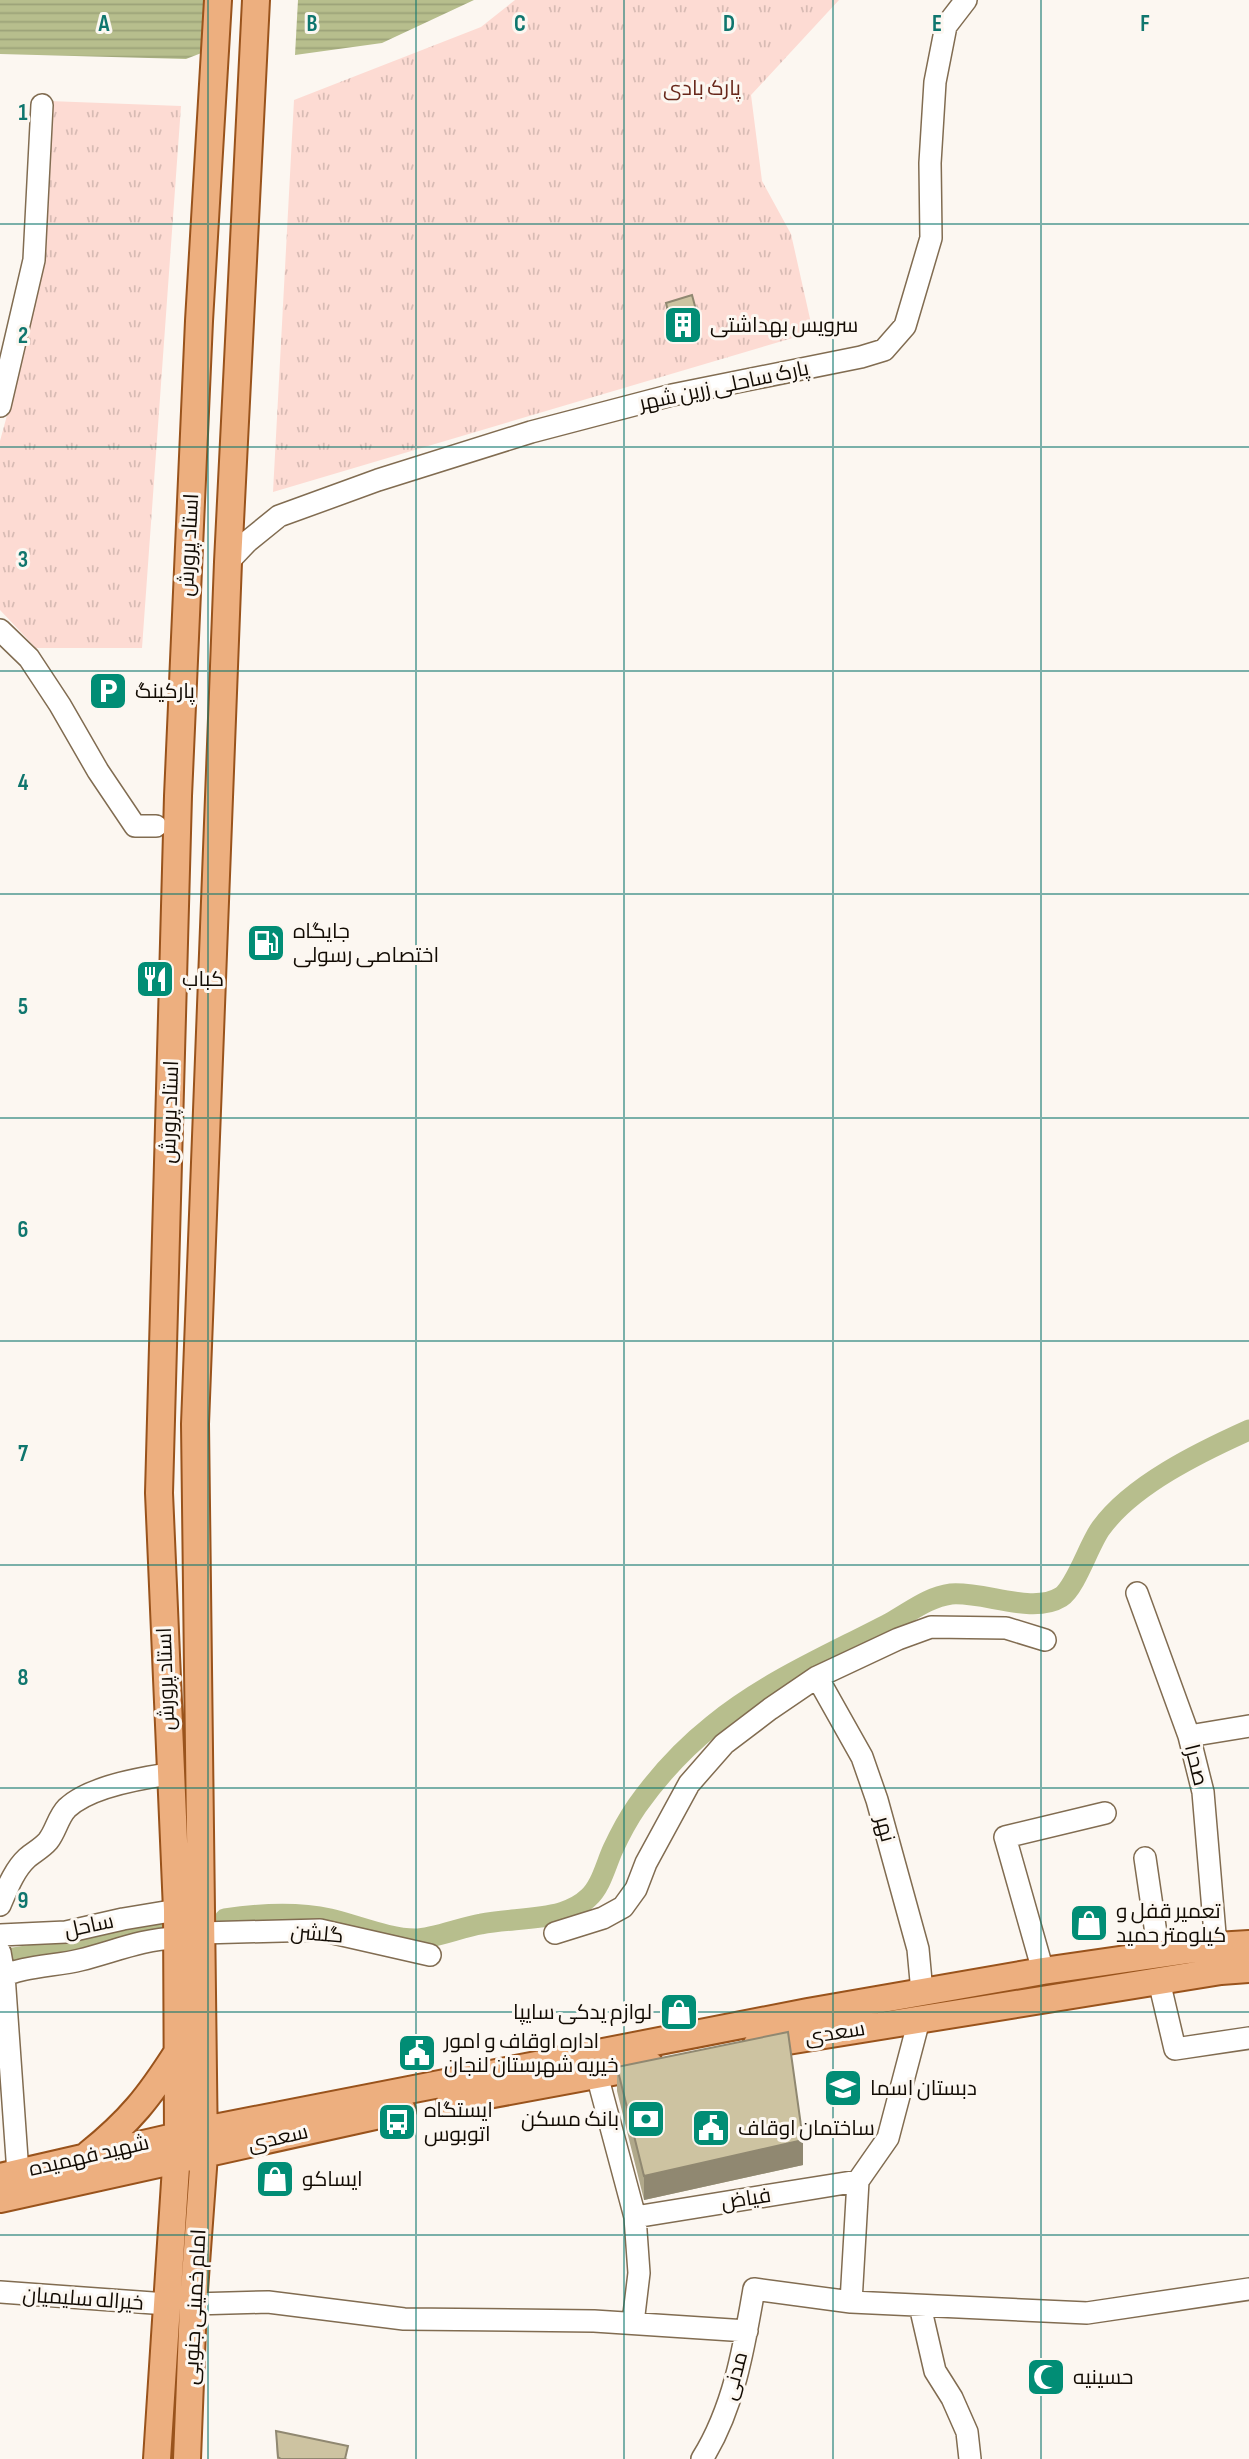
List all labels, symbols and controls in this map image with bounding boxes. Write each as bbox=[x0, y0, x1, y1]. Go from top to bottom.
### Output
text: A bbox=[98, 10, 111, 38]
text: B bbox=[307, 10, 318, 38]
text: C bbox=[514, 10, 526, 38]
text: D bbox=[723, 10, 735, 38]
text: E bbox=[932, 10, 942, 38]
text: F bbox=[1140, 10, 1150, 38]
park label: پارک بادی bbox=[663, 76, 741, 102]
text: 1 bbox=[18, 99, 28, 127]
building icon: سرویس بهداشتی bbox=[662, 304, 704, 346]
place label: سرویس بهداشتی bbox=[710, 313, 858, 338]
text: 2 bbox=[18, 322, 28, 350]
street label: پارک ساحلی زرین شهر bbox=[636, 356, 812, 417]
street label: استاد پرورش bbox=[174, 493, 205, 597]
text: 3 bbox=[18, 546, 28, 574]
parking icon: پارکینگ bbox=[87, 670, 129, 712]
place label: پارکینگ bbox=[135, 679, 195, 705]
text: 4 bbox=[18, 769, 29, 797]
place label: جایگاه اختصاصی رسولی bbox=[293, 919, 439, 968]
fuel station icon: جایگاه اختصاصی رسولی bbox=[245, 922, 287, 964]
restaurant icon: کباب bbox=[134, 958, 176, 1000]
place label: کباب bbox=[182, 967, 224, 992]
text: 5 bbox=[18, 993, 28, 1021]
street label: استاد پرورش bbox=[156, 1060, 185, 1164]
text: 6 bbox=[18, 1216, 28, 1244]
text: 7 bbox=[18, 1440, 28, 1468]
street label: استاد پرورش bbox=[152, 1627, 181, 1731]
text: 8 bbox=[18, 1664, 29, 1692]
street label: صحرا bbox=[1179, 1742, 1213, 1788]
street label: نهر bbox=[869, 1812, 900, 1845]
text: 9 bbox=[18, 1887, 28, 1915]
place label: تعمیر قفل و کیلومتر حمید bbox=[1116, 1899, 1226, 1948]
shop icon: تعمیر قفل و کیلومتر حمید bbox=[1068, 1902, 1110, 1944]
street label: ساحل bbox=[62, 1909, 116, 1943]
street label: گلشن bbox=[290, 1919, 344, 1949]
shop icon: لوازم یدکی سایپا bbox=[658, 1991, 700, 2033]
place label: لوازم یدکی سایپا bbox=[513, 2000, 652, 2026]
street label: سعدی bbox=[803, 2016, 867, 2050]
place label: اداره اوقاف و امور خیریه شهرستان لنجان bbox=[443, 2029, 619, 2078]
public building icon: اداره اوقاف و امور خیریه شهرستان لنجان bbox=[396, 2032, 438, 2074]
school or university icon: دبستان اسما bbox=[822, 2067, 864, 2109]
place label: دبستان اسما bbox=[870, 2076, 977, 2101]
place label: ایستگاه اتوبوس bbox=[424, 2098, 493, 2147]
bank icon: بانک مسکن bbox=[625, 2098, 667, 2140]
bus stop icon: ایستگاه اتوبوس bbox=[376, 2101, 418, 2143]
place label: بانک مسکن bbox=[521, 2107, 619, 2132]
public building icon: ساختمان اوقاف bbox=[690, 2107, 732, 2149]
place label: ساختمان اوقاف bbox=[738, 2116, 875, 2141]
street label: سعدی bbox=[246, 2119, 310, 2157]
street label: شهید فهمیده bbox=[27, 2130, 151, 2182]
shop icon: ایساکو bbox=[254, 2158, 296, 2200]
place label: ایساکو bbox=[302, 2167, 363, 2192]
street label: فیاض bbox=[719, 2183, 773, 2215]
street label: امام خمینی جنوبی bbox=[178, 2228, 213, 2386]
street label: خیراله سلیمیان bbox=[21, 2282, 145, 2316]
street label: مدنی bbox=[717, 2349, 753, 2403]
mosque icon: حسینیه bbox=[1025, 2356, 1067, 2398]
place label: حسینیه bbox=[1073, 2365, 1133, 2390]

